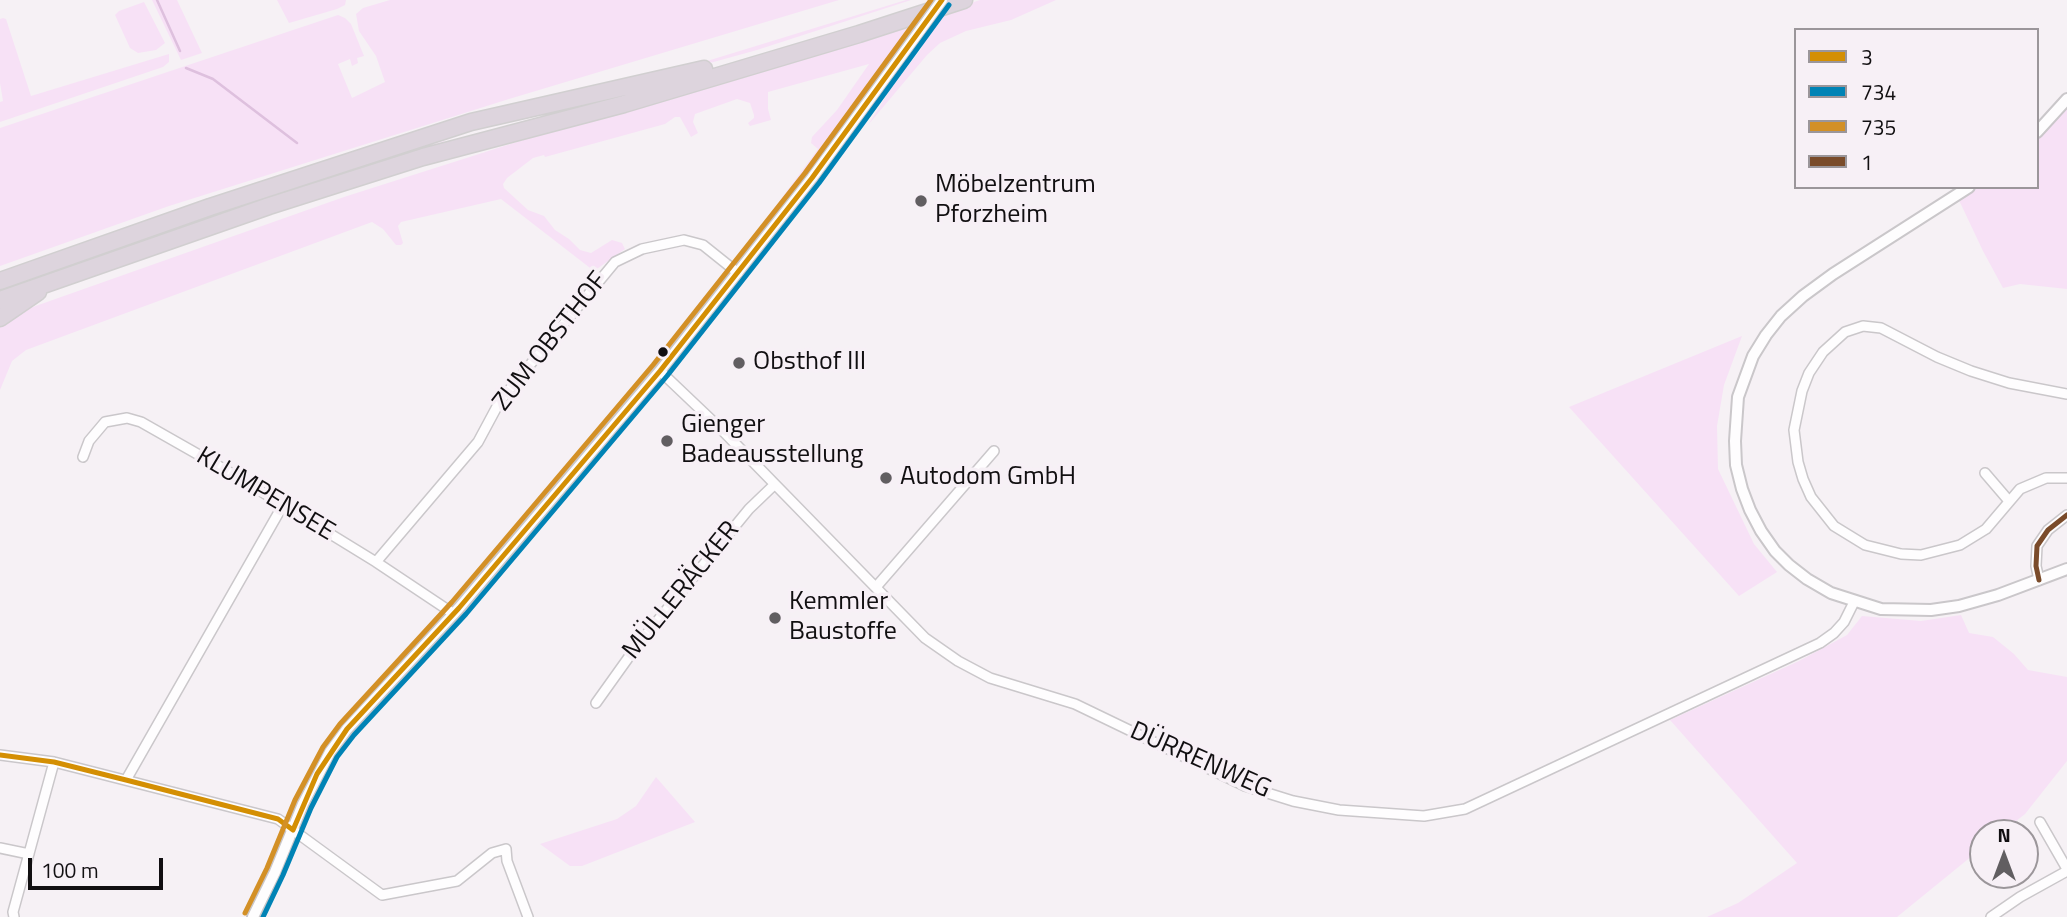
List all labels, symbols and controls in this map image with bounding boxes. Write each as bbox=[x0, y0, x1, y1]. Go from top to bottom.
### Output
legend bbox=[1794, 28, 2039, 189]
text: 3 bbox=[1861, 41, 1873, 73]
text: 734 bbox=[1861, 76, 1896, 108]
text: 735 bbox=[1861, 111, 1896, 143]
text: 1 bbox=[1861, 146, 1873, 178]
place label: Möbelzentrum Pforzheim bbox=[935, 170, 1096, 232]
marker: Möbelzentrum Pforzheim bbox=[913, 193, 929, 209]
street label: ZUM OBSTHOF bbox=[487, 266, 615, 418]
unlabelled marker bbox=[656, 345, 670, 359]
place label: Obsthof III bbox=[753, 347, 866, 379]
marker: Obsthof III bbox=[731, 355, 747, 371]
place label: Gienger Badeausstellung bbox=[681, 410, 863, 472]
marker: Gienger Badeausstellung bbox=[659, 433, 675, 449]
street label: KLUMPENSEE bbox=[190, 442, 340, 548]
place label: Autodom GmbH bbox=[900, 462, 1076, 494]
marker: Autodom GmbH bbox=[878, 470, 894, 486]
street label: MÜLLERÄCKER bbox=[617, 516, 747, 666]
place label: Kemmler Baustoffe bbox=[789, 587, 897, 648]
marker: Kemmler Baustoffe bbox=[767, 610, 783, 626]
street label: DÜRRENWEG bbox=[1125, 716, 1275, 806]
north arrow bbox=[1969, 819, 2039, 889]
text: N bbox=[1997, 820, 2011, 849]
scale bar bbox=[32, 844, 166, 888]
text: 100 m bbox=[41, 854, 98, 886]

